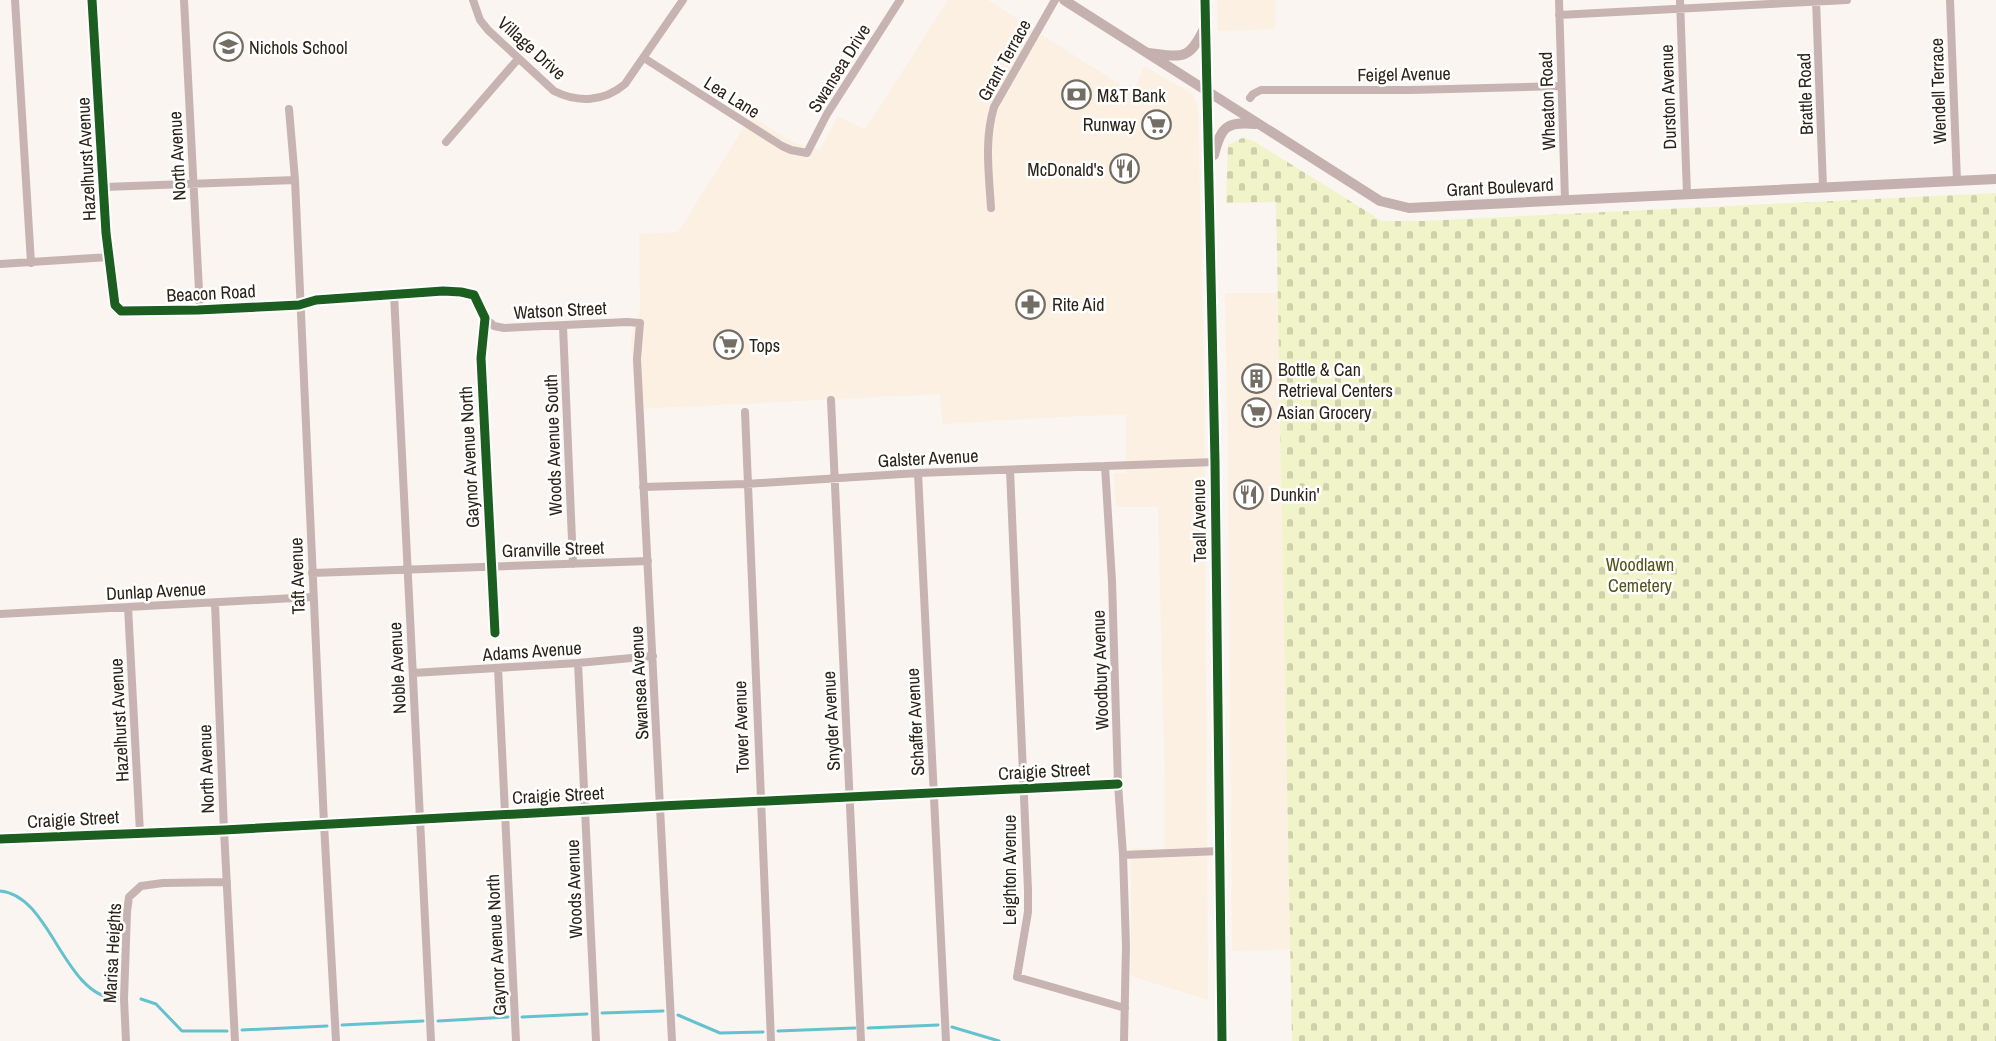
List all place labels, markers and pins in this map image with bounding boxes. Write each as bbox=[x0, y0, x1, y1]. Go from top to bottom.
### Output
school or university icon: Nichols School bbox=[212, 31, 244, 63]
place label: Nichols School bbox=[249, 35, 347, 60]
bank icon: M&T Bank bbox=[1060, 79, 1092, 111]
place label: M&T Bank bbox=[1097, 83, 1166, 108]
supermarket icon: Runway bbox=[1141, 108, 1173, 140]
place label: Runway bbox=[1083, 112, 1137, 137]
restaurant icon: McDonald's bbox=[1109, 153, 1141, 185]
place label: McDonald's bbox=[1027, 157, 1104, 182]
pharmacy icon: Rite Aid bbox=[1015, 288, 1047, 320]
place label: Rite Aid bbox=[1052, 292, 1105, 317]
supermarket icon: Tops bbox=[712, 329, 744, 361]
place label: Tops bbox=[749, 333, 780, 358]
place label: Bottle & Can Retrieval Centers bbox=[1278, 357, 1393, 403]
building icon: Bottle & Can Retrieval Centers bbox=[1241, 363, 1273, 395]
supermarket icon: Asian Grocery bbox=[1240, 396, 1272, 428]
place label: Asian Grocery bbox=[1276, 400, 1372, 425]
restaurant icon: Dunkin' bbox=[1233, 478, 1265, 510]
place label: Dunkin' bbox=[1270, 482, 1320, 507]

